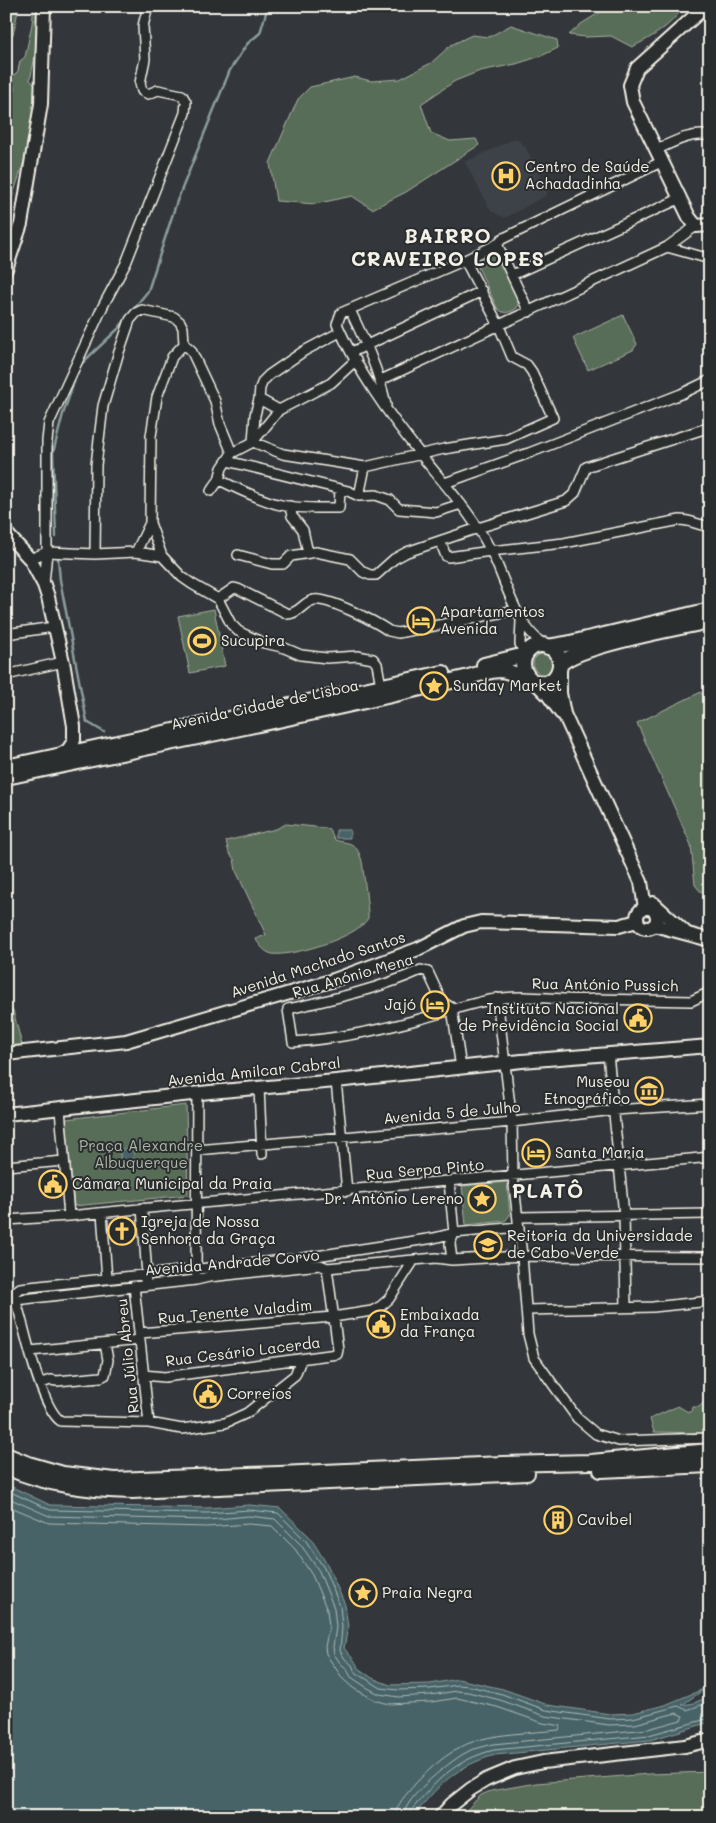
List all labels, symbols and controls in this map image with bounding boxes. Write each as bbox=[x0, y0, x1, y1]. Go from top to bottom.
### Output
place label: Centro de Saúde Achadadinha bbox=[525, 156, 650, 193]
hospital icon: Centro de Saúde Achadadinha bbox=[491, 161, 521, 191]
district label: BAIRRO CRAVEIRO LOPES bbox=[351, 222, 545, 271]
place label: Apartamentos Avenida bbox=[440, 601, 545, 638]
hotel icon: Apartamentos Avenida bbox=[406, 606, 436, 636]
sports icon: Sucupira bbox=[187, 626, 217, 656]
place label: Sucupira bbox=[221, 630, 285, 650]
place icon: Sunday Market bbox=[419, 671, 449, 701]
street label: Avenida Cidade de Lisboa bbox=[169, 674, 361, 734]
place label: Sunday Market bbox=[453, 675, 562, 695]
street label: Avenida Machado Santos bbox=[228, 926, 408, 1002]
street label: Rua Anónio Mena bbox=[290, 948, 416, 1002]
street label: Rua António Pussich bbox=[532, 973, 678, 995]
hotel icon: Jajó bbox=[420, 990, 450, 1020]
place label: Jajó bbox=[384, 994, 416, 1014]
place label: Instituto Nacional de Previdência Social bbox=[458, 998, 619, 1035]
public building icon: Instituto Nacional de Previdência Social bbox=[623, 1003, 653, 1033]
street label: Avenida Amilcar Cabral bbox=[166, 1052, 342, 1090]
place label: Museou Etnográfico bbox=[544, 1071, 630, 1108]
museum icon: Museou Etnográfico bbox=[634, 1076, 664, 1106]
street label: Avenida 5 de Julho bbox=[383, 1096, 521, 1128]
park label: Praça Alexandre Albuquerque bbox=[79, 1135, 203, 1172]
hotel icon: Santa Maria bbox=[521, 1138, 551, 1168]
place label: Santa Maria bbox=[555, 1142, 645, 1162]
street label: Rua Serpa Pinto bbox=[365, 1154, 485, 1184]
public building icon: Câmara Municipal da Praia bbox=[38, 1169, 68, 1199]
place label: Câmara Municipal da Praia bbox=[72, 1173, 272, 1193]
district label: PLATÔ bbox=[512, 1177, 584, 1203]
place icon: Dr. António Lereno bbox=[467, 1184, 497, 1214]
place label: Dr. António Lereno bbox=[324, 1188, 463, 1208]
place label: Igreja de Nossa Senhora da Graça bbox=[141, 1211, 276, 1248]
church icon: Igreja de Nossa Senhora da Graça bbox=[107, 1216, 137, 1246]
place label: Reitoria da Universidade de Cabo Verde bbox=[507, 1225, 693, 1262]
school or university icon: Reitoria da Universidade de Cabo Verde bbox=[473, 1230, 503, 1260]
street label: Avenida Andrade Corvo bbox=[144, 1244, 320, 1280]
street label: Rua Tenente Valadim bbox=[157, 1294, 313, 1328]
street label: Rua Júlio Abreu bbox=[111, 1298, 143, 1415]
place label: Embaixada da França bbox=[400, 1304, 480, 1341]
public building icon: Embaixada da França bbox=[366, 1309, 396, 1339]
street label: Rua Cesário Lacerda bbox=[164, 1332, 322, 1370]
public building icon: Correios bbox=[193, 1379, 223, 1409]
place label: Correios bbox=[227, 1383, 292, 1403]
building icon: Cavibel bbox=[543, 1505, 573, 1535]
place label: Cavibel bbox=[577, 1509, 632, 1529]
place icon: Praia Negra bbox=[348, 1578, 378, 1608]
place label: Praia Negra bbox=[382, 1582, 473, 1602]

